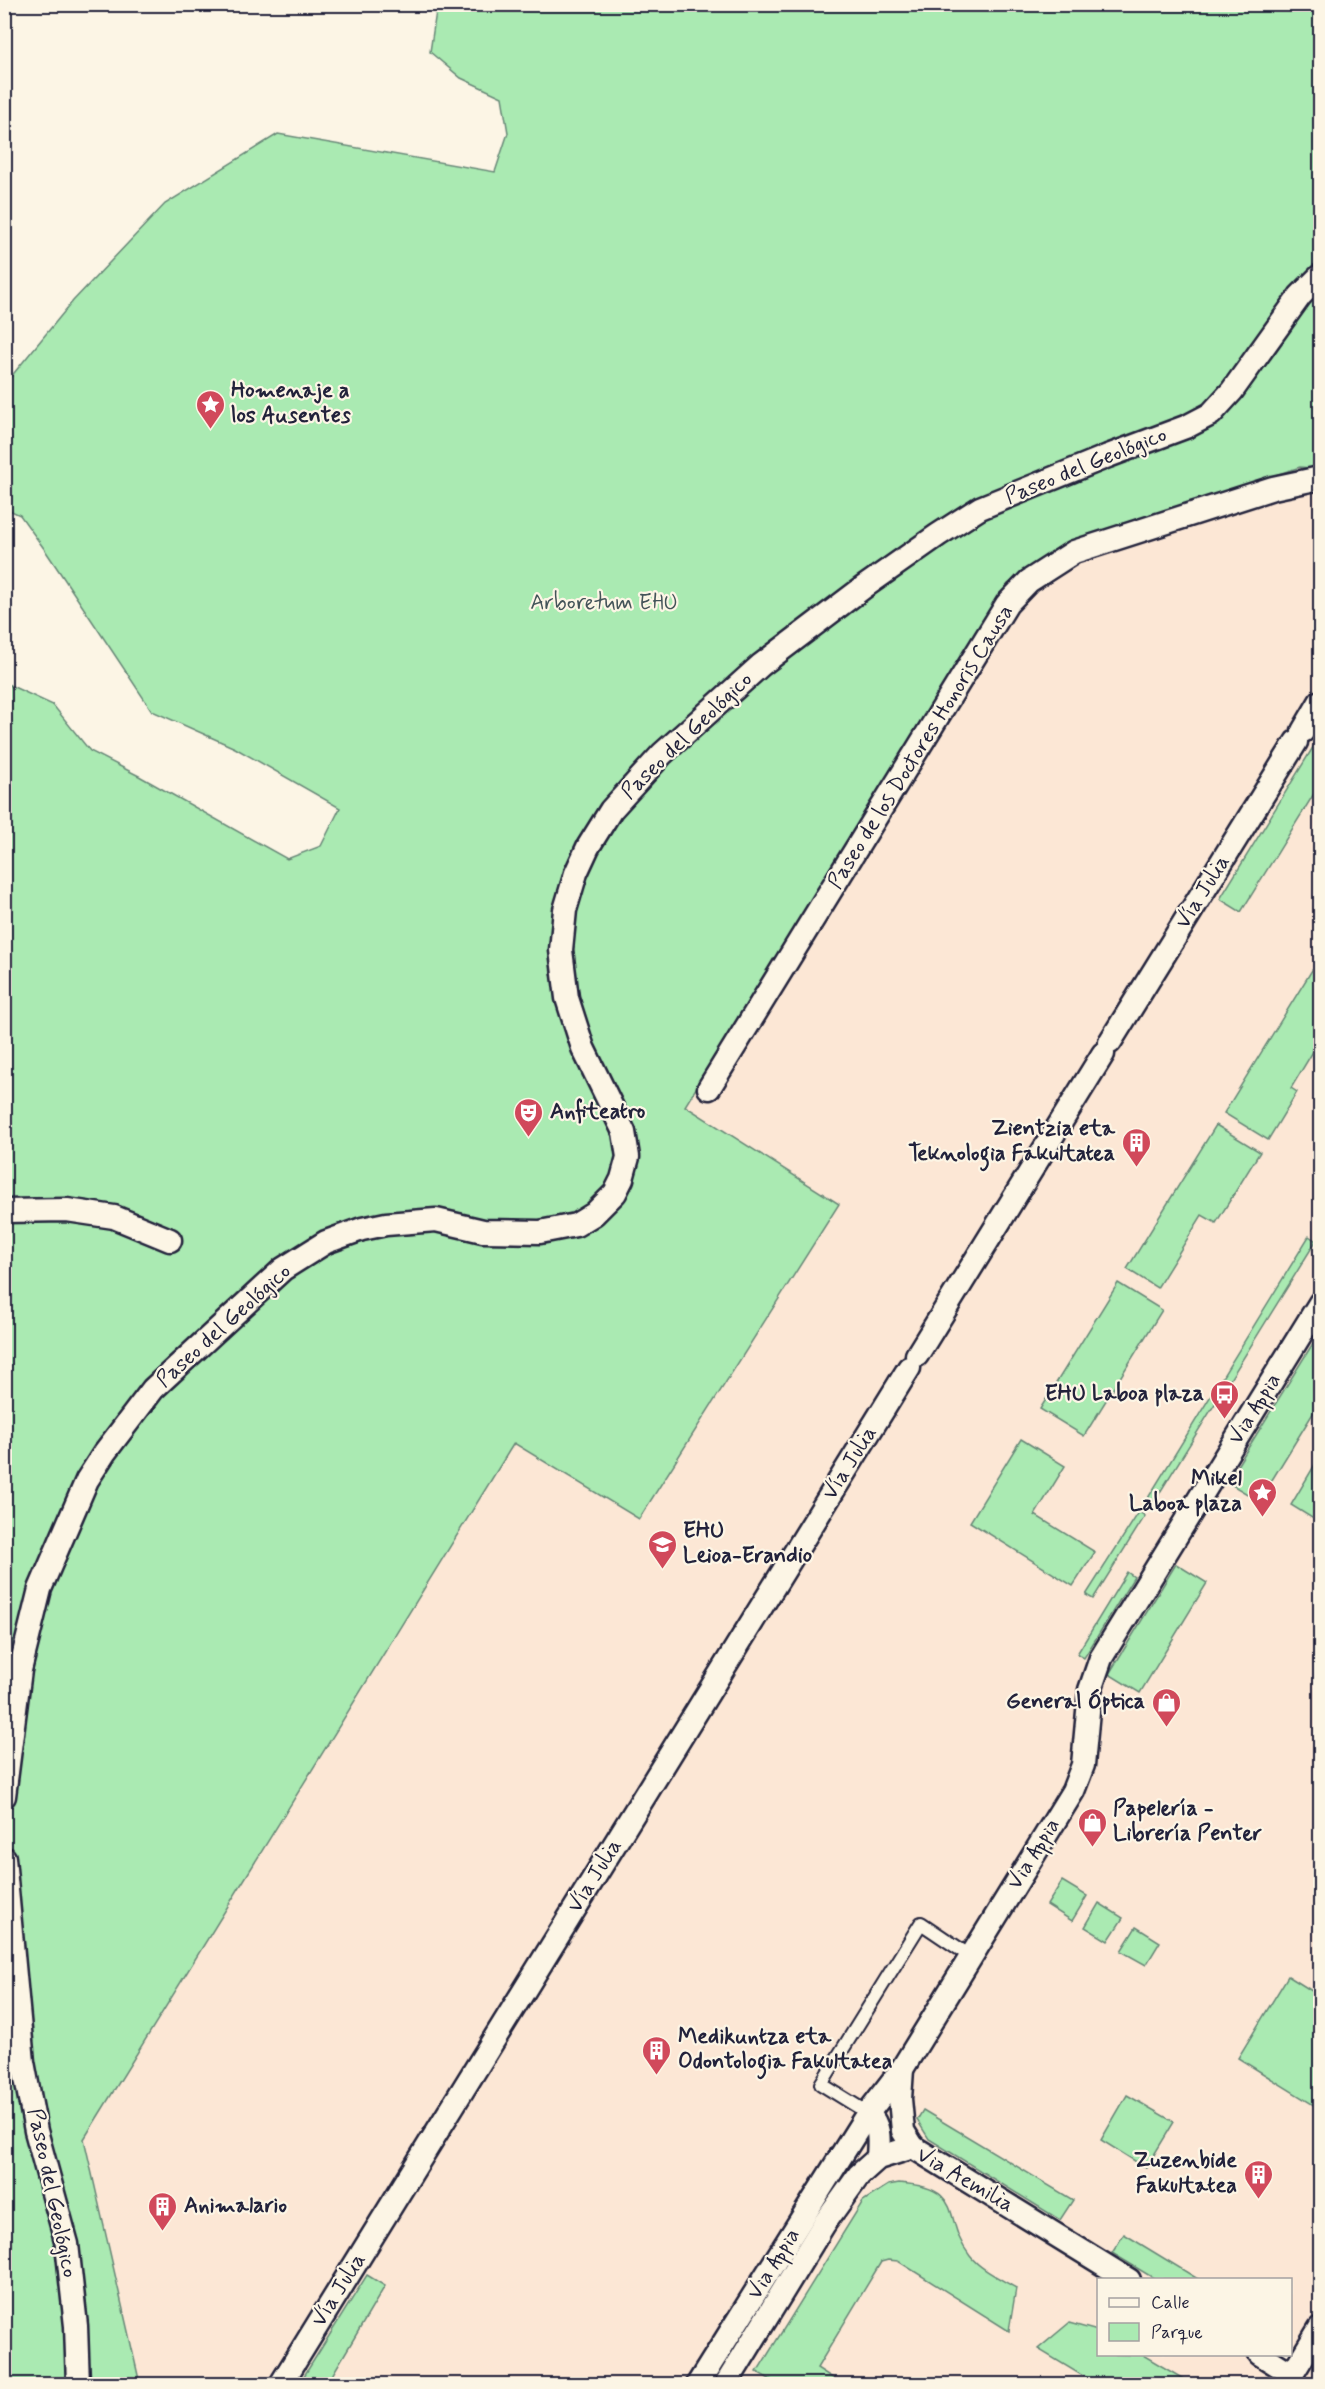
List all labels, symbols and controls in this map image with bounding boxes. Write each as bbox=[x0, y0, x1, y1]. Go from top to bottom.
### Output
place label: Homenaje a los Ausentes bbox=[231, 377, 351, 430]
place icon: Homenaje a los Ausentes bbox=[194, 388, 226, 430]
street label: Paseo del Geológico bbox=[1001, 421, 1171, 512]
park label: Arboretum EHU bbox=[530, 589, 678, 617]
street label: Paseo de los Doctores Honoris Causa bbox=[822, 600, 1020, 894]
street label: Paseo del Geológico bbox=[615, 666, 759, 807]
street label: Vía Julia bbox=[1169, 850, 1237, 934]
theatre icon: Anfiteatro bbox=[513, 1096, 545, 1138]
place label: Anfiteatro bbox=[550, 1098, 646, 1126]
place label: Zientzia eta Teknologia Fakultatea bbox=[908, 1115, 1116, 1172]
building icon: Zientzia eta Teknologia Fakultatea bbox=[1120, 1126, 1152, 1168]
street label: Paseo del Geológico bbox=[151, 1258, 298, 1395]
street label: Via Appia bbox=[1222, 1368, 1290, 1451]
bus stop icon: EHU Laboa plaza bbox=[1209, 1378, 1241, 1420]
place label: EHU Laboa plaza bbox=[1045, 1380, 1204, 1408]
street label: Vía Julia bbox=[816, 1421, 884, 1505]
place label: Mikel Laboa plaza bbox=[1129, 1465, 1243, 1518]
place icon: Mikel Laboa plaza bbox=[1247, 1476, 1279, 1518]
place label: EHU Leioa-Erandio bbox=[683, 1517, 812, 1570]
school or university icon: EHU Leioa-Erandio bbox=[646, 1528, 678, 1570]
shop icon: General Óptica bbox=[1150, 1686, 1182, 1728]
place label: General Óptica bbox=[1006, 1688, 1145, 1716]
place label: Papelería - Librería Penter bbox=[1113, 1795, 1263, 1848]
shop icon: Papelería - Librería Penter bbox=[1076, 1806, 1108, 1848]
street label: Via Appia bbox=[1001, 1813, 1069, 1896]
street label: Vía Julia bbox=[561, 1834, 629, 1918]
place label: Medikuntza eta Odontologia Fakultatea bbox=[678, 2023, 893, 2080]
building icon: Medikuntza eta Odontologia Fakultatea bbox=[641, 2034, 673, 2076]
street label: Paseo del Geológico bbox=[19, 2106, 84, 2280]
street label: Via Aemilia bbox=[911, 2141, 1019, 2219]
place label: Zuzenbide Fakultatea bbox=[1134, 2147, 1237, 2200]
building icon: Zuzenbide Fakultatea bbox=[1242, 2158, 1274, 2200]
building icon: Animalario bbox=[147, 2190, 179, 2232]
place label: Animalario bbox=[184, 2192, 287, 2220]
street label: Via Appia bbox=[741, 2223, 809, 2306]
street label: Vía Julia bbox=[305, 2248, 373, 2332]
legend bbox=[1097, 2278, 1292, 2356]
text: Calle bbox=[1151, 2291, 1190, 2315]
text: Parque bbox=[1151, 2321, 1203, 2345]

